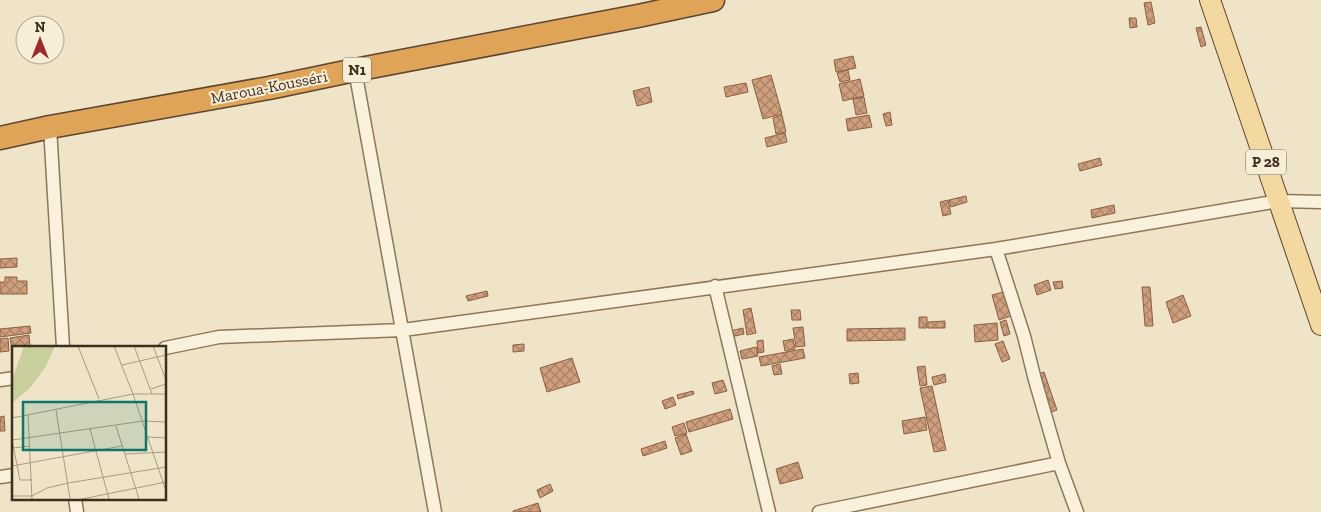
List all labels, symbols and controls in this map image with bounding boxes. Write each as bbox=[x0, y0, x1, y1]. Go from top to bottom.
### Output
north arrow bbox=[15, 15, 65, 65]
text: N bbox=[35, 19, 46, 36]
road number: N1 bbox=[343, 58, 371, 82]
street label: Maroua-Kousséri bbox=[209, 66, 329, 108]
road number: P 28 bbox=[1246, 150, 1286, 174]
inset map bbox=[12, 346, 166, 500]

